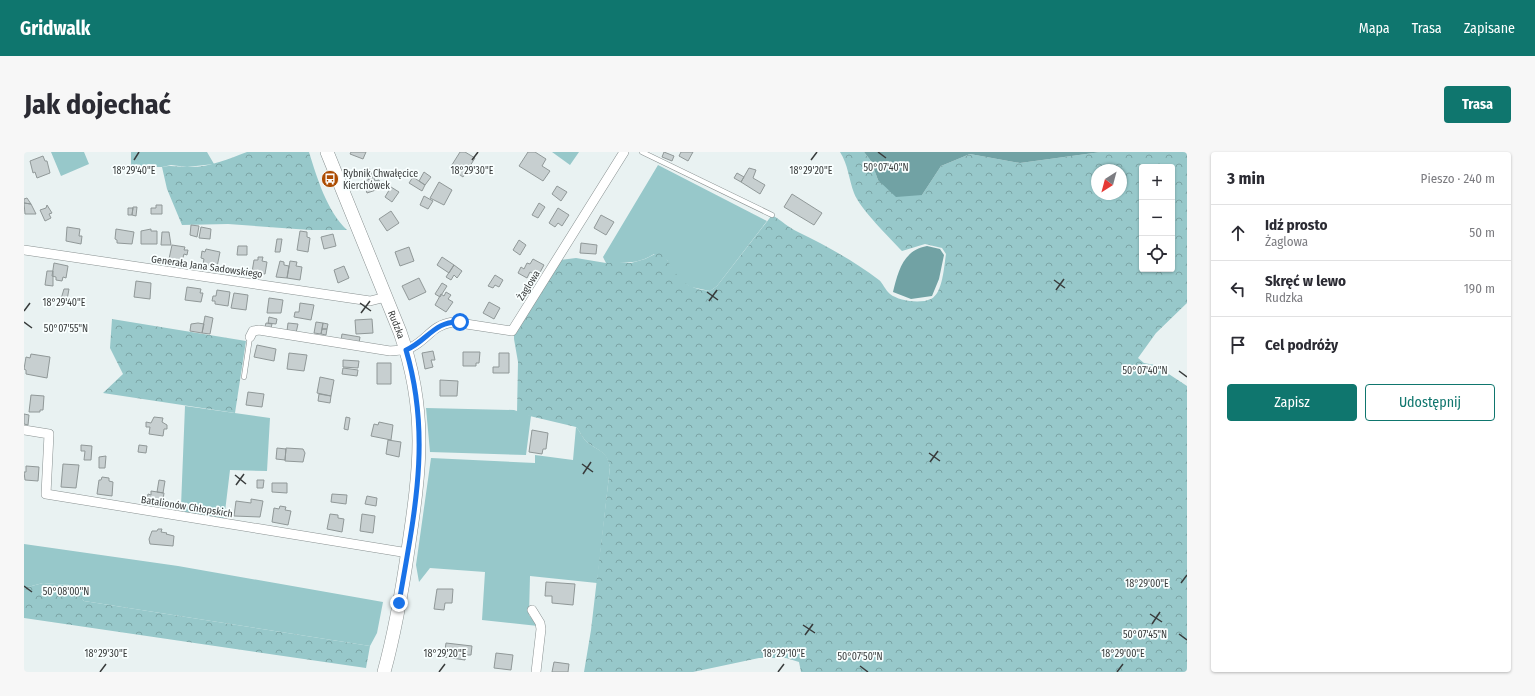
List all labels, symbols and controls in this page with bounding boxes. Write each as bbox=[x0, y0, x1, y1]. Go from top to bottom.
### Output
text: Gridwalk bbox=[20, 17, 90, 40]
text: Mapa bbox=[1359, 20, 1390, 37]
text: Trasa bbox=[1412, 20, 1442, 37]
text: Zapisane bbox=[1464, 20, 1515, 37]
button: Trasa bbox=[1444, 86, 1511, 123]
text: Jak dojechać bbox=[24, 88, 171, 121]
text: 50°07'40"N bbox=[863, 162, 909, 174]
north arrow bbox=[1091, 164, 1127, 200]
map controls bbox=[1139, 164, 1175, 272]
button: + bbox=[1139, 164, 1175, 200]
text: 18°29'40"E bbox=[113, 165, 156, 177]
text: 18°29'30"E bbox=[451, 165, 494, 177]
text: 18°29'20"E bbox=[790, 165, 833, 177]
place label: Rybnik Chwałęcice Kierchówek bbox=[343, 168, 418, 192]
text: 3 min bbox=[1227, 168, 1265, 189]
bus stop icon: Rybnik Chwałęcice Kierchówek bbox=[320, 169, 340, 189]
text: Pieszo · 240 m bbox=[1421, 171, 1495, 186]
button: − bbox=[1139, 200, 1175, 236]
text: Idź prosto bbox=[1265, 216, 1327, 234]
icon: ahead bbox=[1227, 222, 1249, 244]
text: 50 m bbox=[1469, 225, 1495, 240]
text: Żaglowa bbox=[1265, 234, 1308, 249]
button: locate bbox=[1139, 236, 1175, 272]
street label: Generała Jana Sadowskiego bbox=[150, 253, 263, 281]
street label: Żaglowa bbox=[513, 267, 543, 303]
text: Skręć w lewo bbox=[1265, 272, 1346, 290]
icon: left bbox=[1227, 278, 1249, 300]
text: 190 m bbox=[1464, 281, 1495, 296]
text: Rudzka bbox=[1265, 290, 1303, 305]
text: 18°29'40"E bbox=[43, 297, 86, 309]
street label: Rudzka bbox=[385, 309, 407, 341]
route start bbox=[451, 313, 469, 331]
text: 50°07'55"N bbox=[44, 323, 88, 335]
icon: arrive bbox=[1227, 334, 1249, 356]
text: Cel podróży bbox=[1265, 336, 1338, 354]
text: 50°07'40"N bbox=[1122, 365, 1168, 377]
button: Zapisz bbox=[1227, 384, 1357, 421]
button: Udostępnij bbox=[1365, 384, 1495, 421]
street label: Batalionów Chłopskich bbox=[140, 494, 234, 520]
text: 18°29'00"E bbox=[1125, 578, 1169, 590]
text: 50°08'00"N bbox=[43, 586, 89, 598]
route end bbox=[390, 594, 408, 612]
text: 50°07'45"N bbox=[1123, 629, 1167, 641]
text: 18°29'30"E bbox=[85, 648, 128, 660]
text: 18°29'20"E bbox=[424, 648, 467, 660]
text: 18°29'10"E bbox=[763, 648, 805, 660]
text: 18°29'00"E bbox=[1101, 648, 1145, 660]
text: 50°07'50"N bbox=[837, 651, 883, 663]

